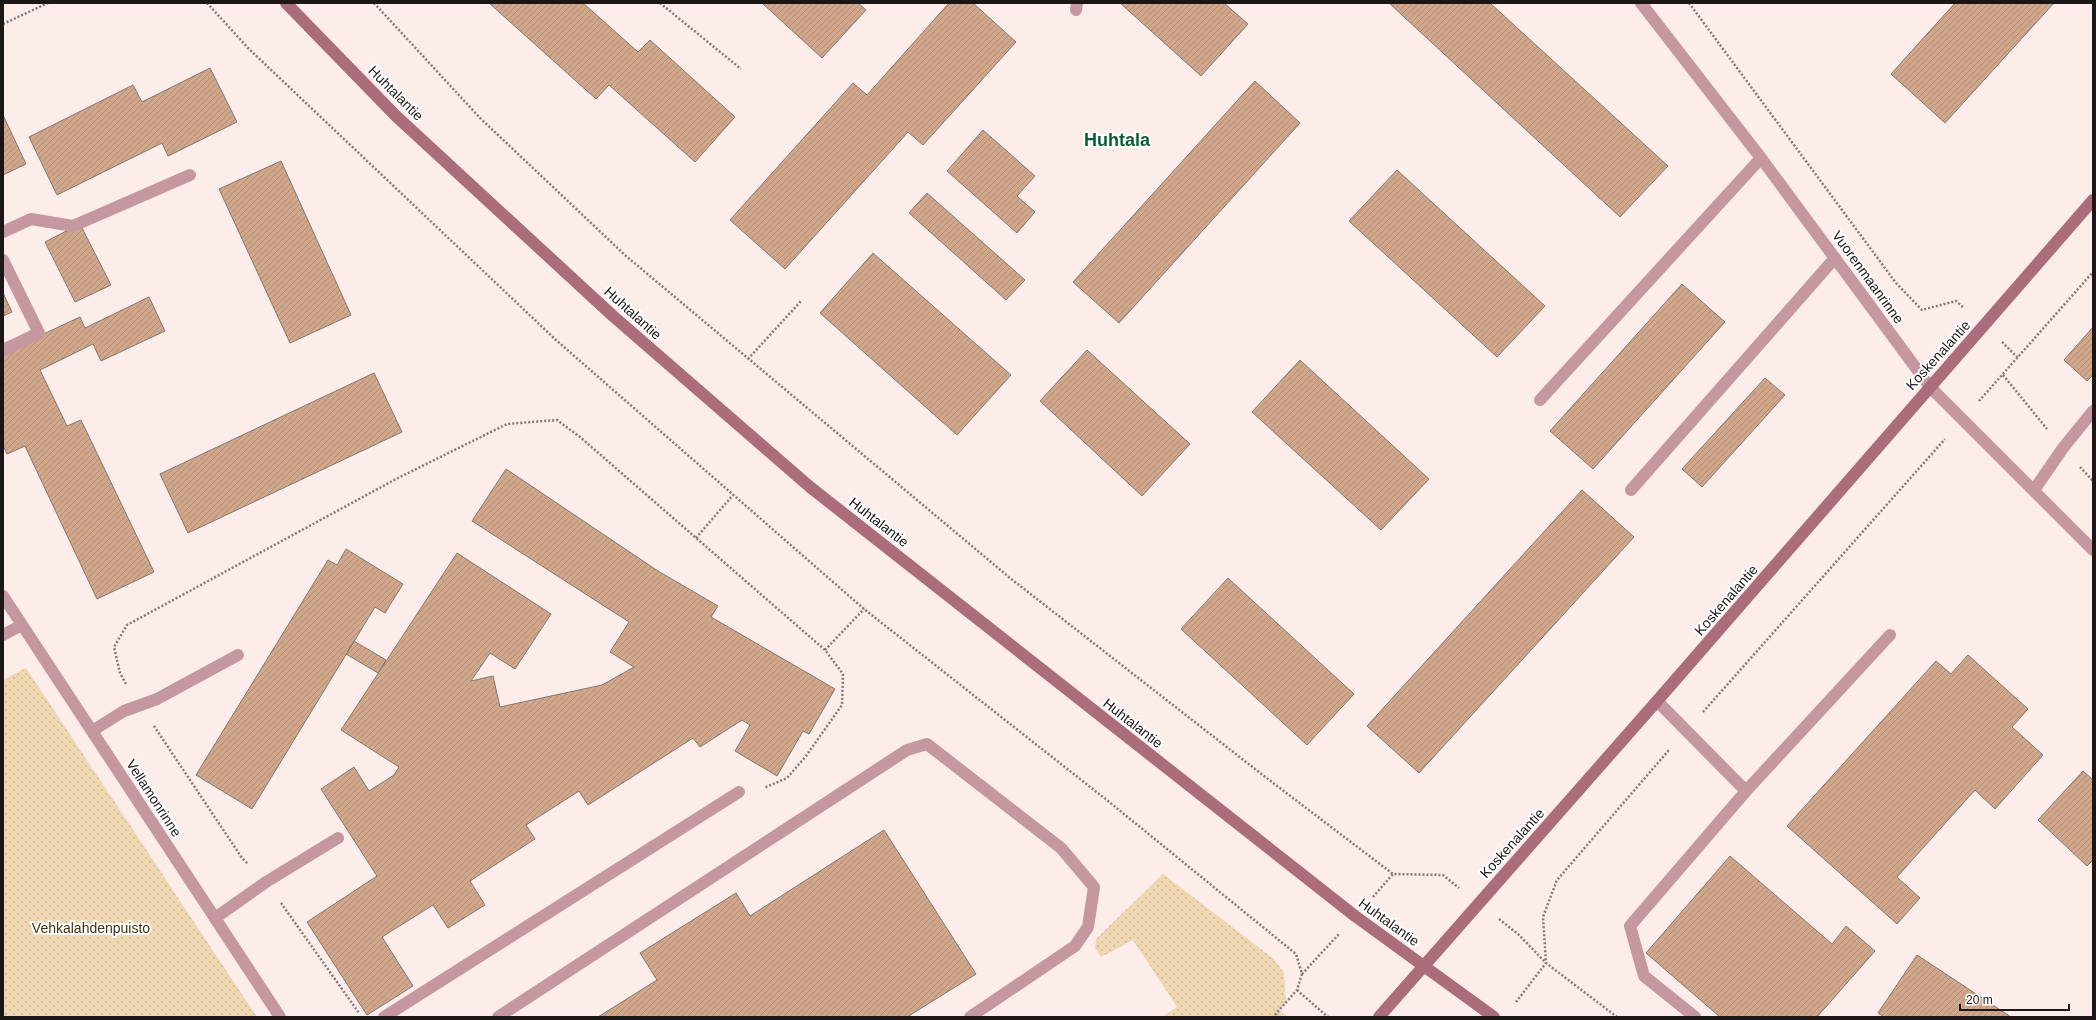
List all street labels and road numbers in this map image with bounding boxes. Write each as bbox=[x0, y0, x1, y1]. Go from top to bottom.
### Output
street label: Huhtalantie bbox=[365, 62, 427, 124]
street label: Vuorenmaanrinne bbox=[1829, 227, 1907, 327]
street label: Huhtalantie bbox=[601, 283, 665, 343]
street label: Koskenalantie bbox=[1903, 317, 1974, 393]
street label: Huhtalantie bbox=[846, 494, 912, 550]
street label: Koskenalantie bbox=[1691, 561, 1761, 638]
street label: Huhtalantie bbox=[1100, 695, 1166, 751]
street label: Vellamonrinne bbox=[123, 756, 185, 840]
street label: Koskenalantie bbox=[1477, 805, 1548, 881]
street label: Huhtalantie bbox=[1356, 895, 1423, 949]

